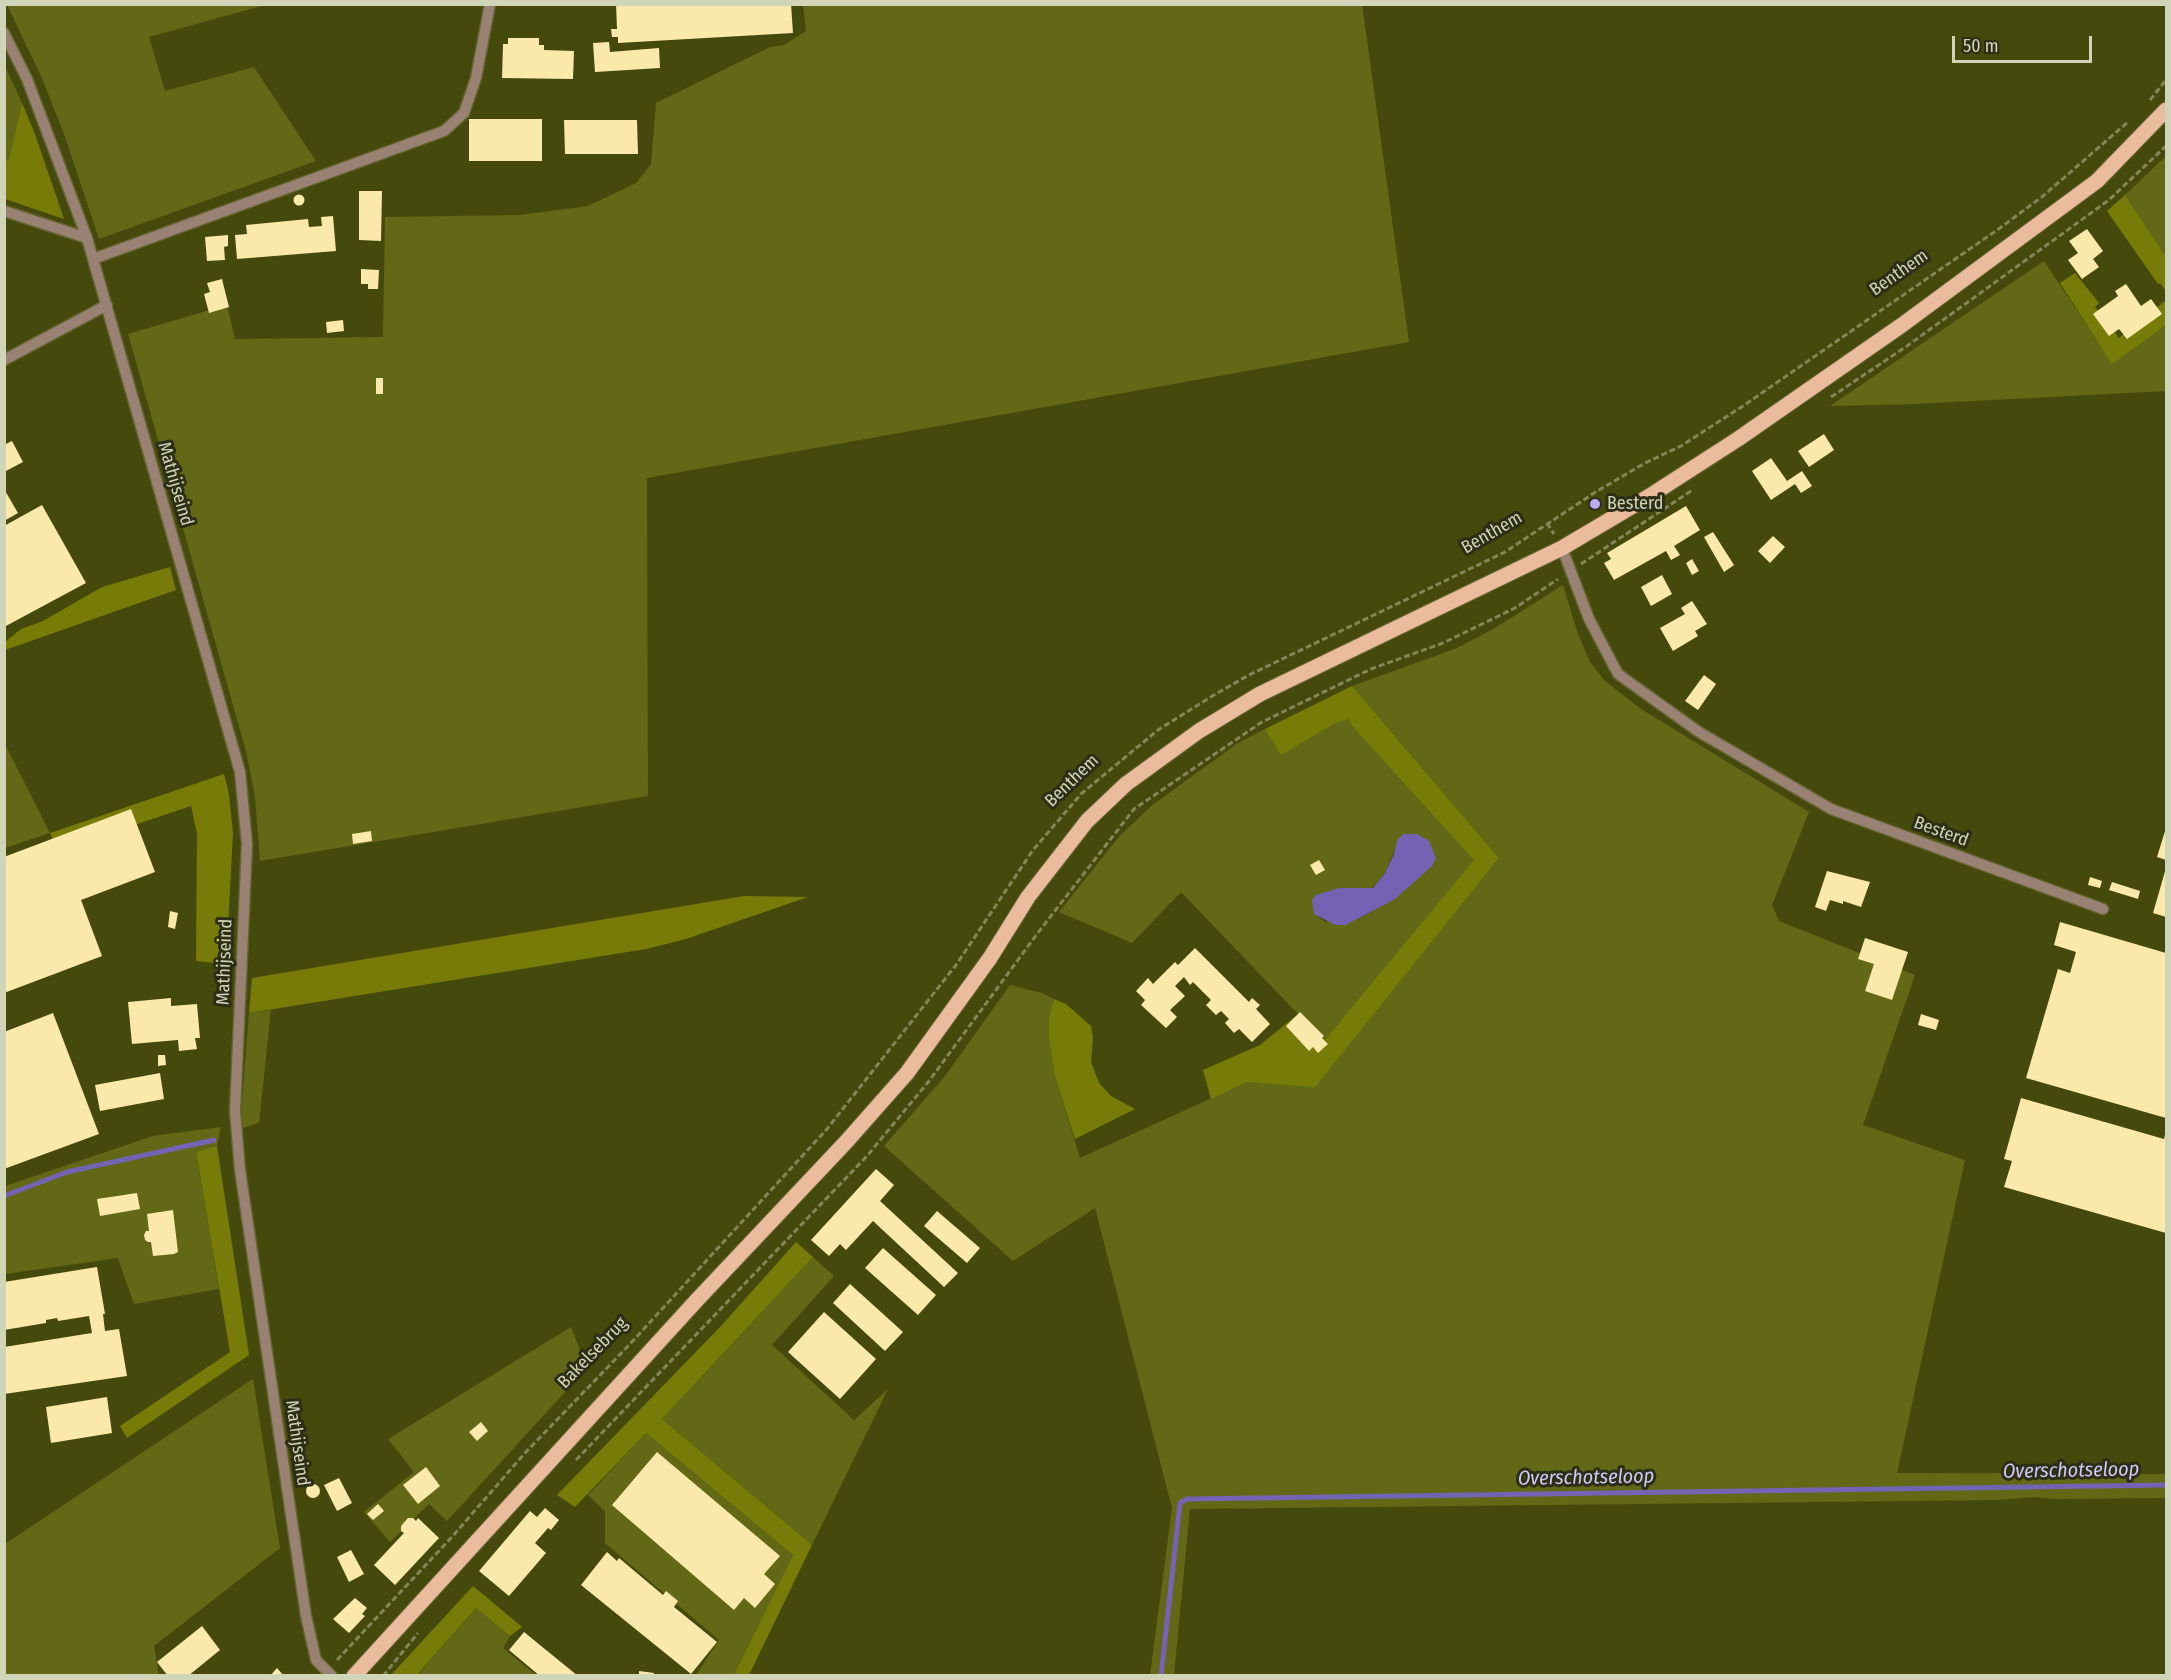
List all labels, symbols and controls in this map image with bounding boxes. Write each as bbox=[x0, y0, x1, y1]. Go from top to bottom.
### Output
scale bar bbox=[1955, 24, 2094, 62]
text: 50 m bbox=[1963, 35, 1999, 57]
street label: Benthem bbox=[1866, 245, 1932, 301]
street label: Mathijseind bbox=[153, 440, 197, 528]
place label: Besterd bbox=[1607, 493, 1663, 515]
marker: Besterd bbox=[1588, 497, 1602, 511]
street label: Benthem bbox=[1458, 507, 1526, 559]
street label: Benthem bbox=[1041, 750, 1103, 812]
street label: Besterd bbox=[1911, 812, 1971, 852]
street label: Mathijseind bbox=[213, 918, 237, 1006]
street label: Bakelsebrug bbox=[554, 1313, 632, 1393]
street label: Mathijseind bbox=[280, 1399, 314, 1487]
water label: Overschotseloop bbox=[2003, 1458, 2139, 1484]
water label: Overschotseloop bbox=[1518, 1465, 1654, 1491]

